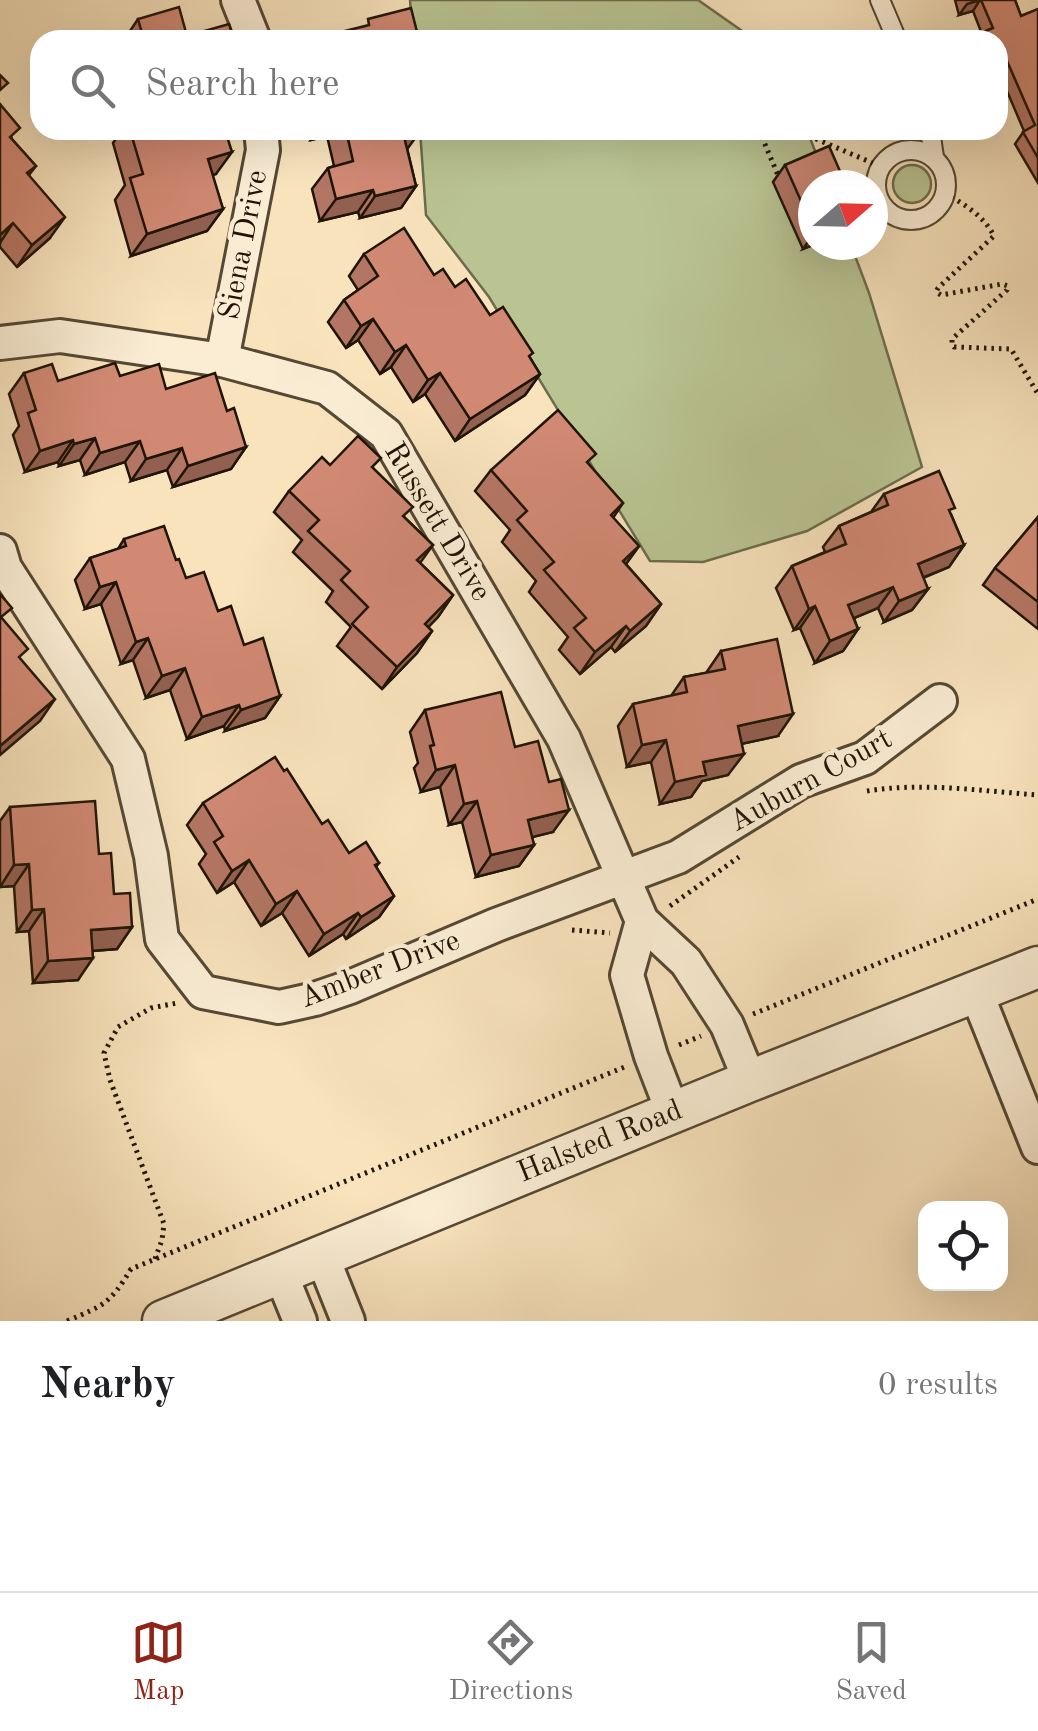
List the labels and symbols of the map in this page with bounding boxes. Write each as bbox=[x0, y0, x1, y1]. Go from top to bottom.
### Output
street label: Siena Drive bbox=[215, 168, 273, 322]
north arrow bbox=[798, 170, 888, 260]
street label: Russett Drive bbox=[378, 438, 496, 606]
street label: Auburn Court bbox=[725, 724, 897, 838]
street label: Amber Drive bbox=[296, 926, 464, 1014]
street label: Halsted Road bbox=[513, 1095, 687, 1189]

